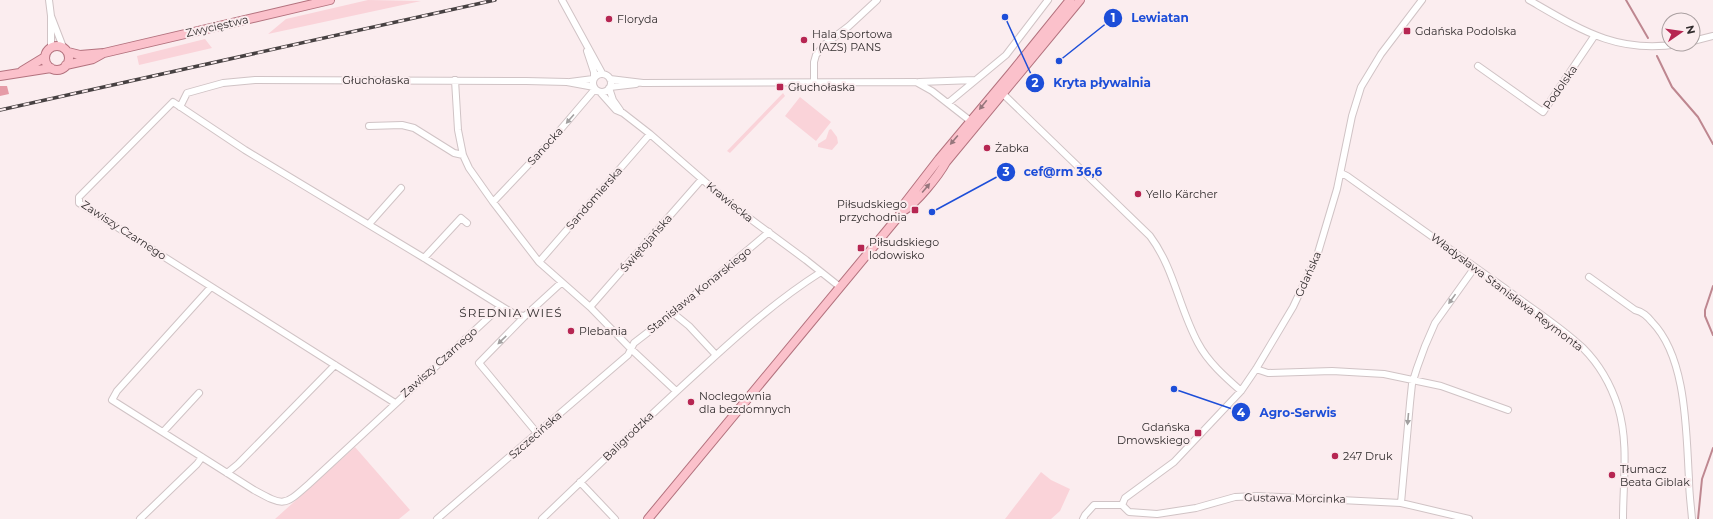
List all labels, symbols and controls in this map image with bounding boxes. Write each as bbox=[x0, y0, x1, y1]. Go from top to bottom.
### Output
callout: Lewiatan bbox=[1103, 6, 1197, 30]
text: 1 bbox=[1111, 10, 1115, 25]
text: Lewiatan bbox=[1131, 10, 1189, 25]
street label: Zwycięstwa bbox=[184, 12, 250, 40]
place label: Floryda bbox=[617, 12, 658, 26]
north arrow bbox=[1661, 12, 1701, 52]
marker: Floryda bbox=[604, 14, 614, 24]
place label: Gdańska Podolska bbox=[1415, 24, 1516, 38]
text: N bbox=[1683, 24, 1699, 36]
marker: Gdańska Podolska bbox=[1402, 26, 1412, 36]
place label: Hala Sportowa I (AZS) PANS bbox=[812, 27, 892, 54]
marker: Hala Sportowa I (AZS) PANS bbox=[799, 35, 809, 45]
street label: Podolska bbox=[1540, 62, 1580, 112]
callout: Kryta pływalnia bbox=[1025, 71, 1158, 95]
street label: Głuchołaska bbox=[342, 73, 410, 87]
text: 2 bbox=[1031, 75, 1039, 90]
text: Kryta pływalnia bbox=[1053, 75, 1151, 90]
place label: Głuchołaska bbox=[788, 80, 855, 94]
marker: Głuchołaska bbox=[775, 82, 785, 92]
one-way arrow bbox=[979, 99, 988, 110]
one-way arrow bbox=[565, 113, 574, 124]
street label: Sanocka bbox=[524, 124, 566, 168]
one-way arrow bbox=[950, 135, 959, 145]
place label: Żabka bbox=[995, 141, 1029, 155]
marker: Żabka bbox=[982, 143, 992, 153]
callout: cef@rm 36,6 bbox=[996, 160, 1110, 184]
street label: Sandomierska bbox=[563, 164, 625, 232]
text: 3 bbox=[1001, 164, 1010, 179]
text: cef@rm 36,6 bbox=[1024, 164, 1102, 179]
street label: Krawiecka bbox=[704, 179, 756, 225]
one-way arrow bbox=[922, 183, 931, 193]
place label: Yello Kärcher bbox=[1146, 187, 1218, 201]
marker: Yello Kärcher bbox=[1133, 189, 1143, 199]
street label: Zawiszy Czarnego bbox=[79, 197, 169, 263]
place label: Piłsudskiego przychodnia bbox=[837, 197, 907, 224]
marker: Piłsudskiego przychodnia bbox=[910, 205, 920, 215]
street label: Świętojańska bbox=[617, 211, 675, 275]
street label: Władysława Stanisława Reymonta bbox=[1428, 230, 1586, 354]
place label: Piłsudskiego lodowisko bbox=[869, 235, 939, 262]
marker: Piłsudskiego lodowisko bbox=[856, 243, 866, 253]
street label: Stanisława Konarskiego bbox=[644, 244, 754, 336]
street label: Gdańska bbox=[1292, 249, 1324, 299]
one-way arrow bbox=[1448, 293, 1456, 304]
district label: ŚREDNIA WIEŚ bbox=[459, 305, 563, 320]
street label: Zawiszy Czarnego bbox=[398, 324, 480, 400]
place label: Plebania bbox=[579, 324, 627, 338]
marker: Plebania bbox=[566, 326, 576, 336]
one-way arrow bbox=[497, 335, 507, 344]
place label: Noclegownia dla bezdomnych bbox=[699, 389, 791, 416]
marker: Noclegownia dla bezdomnych bbox=[686, 397, 696, 407]
callout: Agro-Serwis bbox=[1231, 400, 1344, 424]
text: 4 bbox=[1237, 405, 1246, 420]
text: Agro-Serwis bbox=[1259, 405, 1337, 420]
street label: Szczecińska bbox=[506, 408, 564, 462]
street label: Baligrodzka bbox=[600, 408, 656, 464]
one-way arrow bbox=[1405, 413, 1411, 425]
place label: Gdańska Dmowskiego bbox=[1117, 420, 1190, 447]
marker: Gdańska Dmowskiego bbox=[1193, 428, 1203, 438]
place label: 247 Druk bbox=[1343, 449, 1393, 463]
marker: 247 Druk bbox=[1330, 451, 1340, 461]
place label: Tłumacz Beata Giblak bbox=[1620, 462, 1690, 489]
marker: Tłumacz Beata Giblak bbox=[1607, 470, 1617, 480]
street label: Gustawa Morcinka bbox=[1244, 490, 1346, 506]

